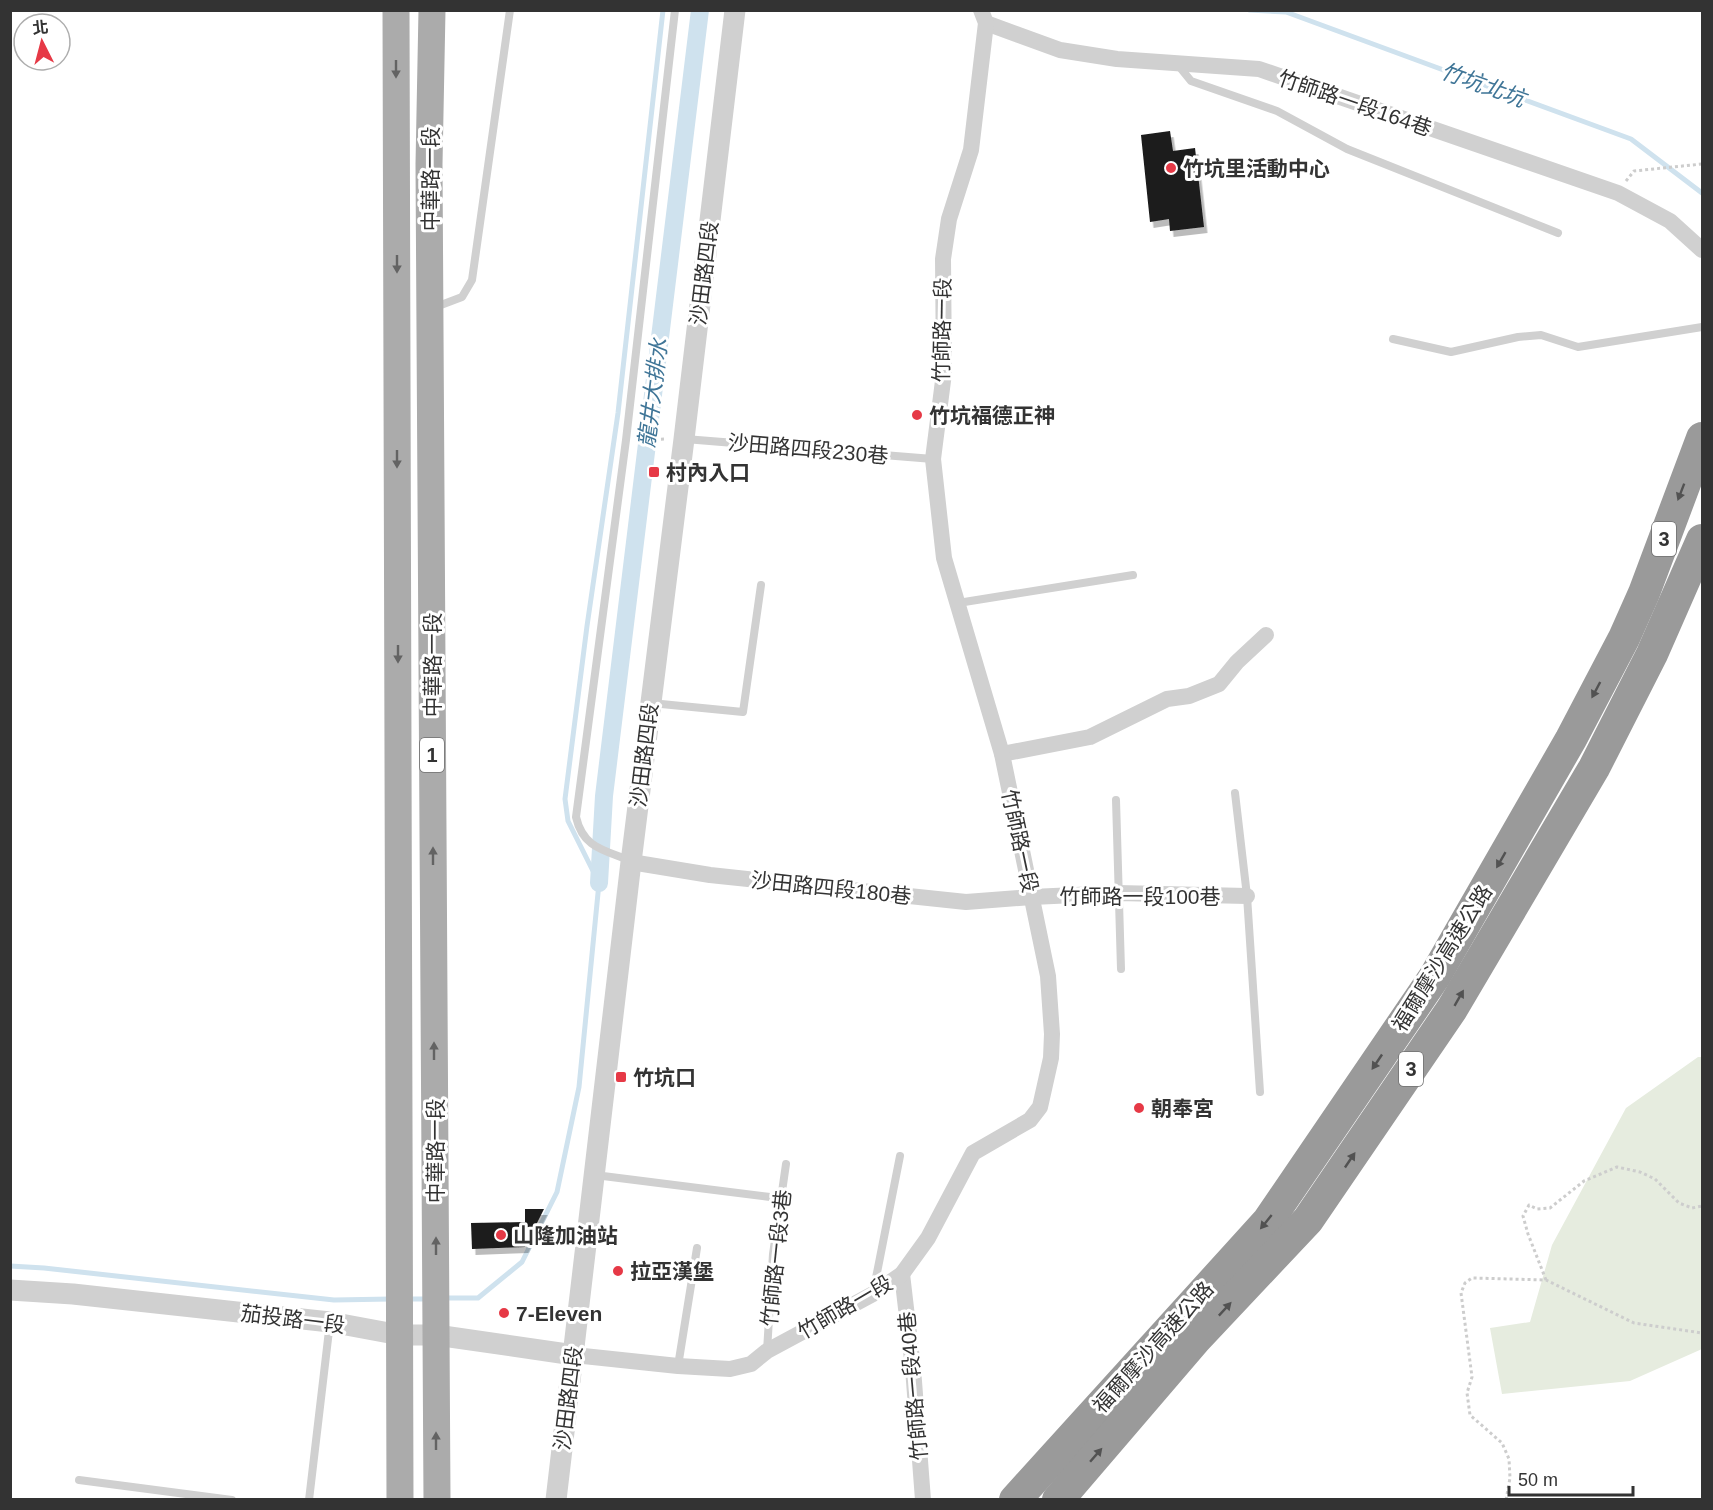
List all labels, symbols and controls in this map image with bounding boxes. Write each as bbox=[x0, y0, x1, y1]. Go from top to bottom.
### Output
north arrow bbox=[12, 12, 72, 72]
text: 北 bbox=[32, 18, 49, 37]
water label: 竹坑北坑 bbox=[1437, 58, 1531, 113]
one-way arrow bbox=[391, 59, 401, 78]
street label: 竹師路一段164巷 bbox=[1275, 66, 1435, 140]
street label: 中華路一段 bbox=[419, 127, 442, 232]
place label: 竹坑里活動中心 bbox=[1183, 157, 1330, 180]
marker: 竹坑里活動中心 bbox=[1164, 161, 1178, 175]
street label: 沙田路四段 bbox=[686, 219, 722, 327]
one-way arrow bbox=[392, 254, 402, 273]
street label: 竹師路一段 bbox=[930, 277, 954, 383]
water label: 龍井大排水 bbox=[634, 336, 672, 449]
place label: 竹坑福德正神 bbox=[929, 404, 1055, 427]
marker: 竹坑福德正神 bbox=[910, 408, 924, 422]
street label: 沙田路四段230巷 bbox=[727, 431, 889, 467]
one-way arrow bbox=[392, 449, 402, 468]
place label: 村內入口 bbox=[666, 461, 750, 484]
marker: 村內入口 bbox=[647, 465, 661, 479]
one-way arrow bbox=[1676, 484, 1686, 502]
road number: 3 bbox=[1652, 522, 1676, 556]
street label: 中華路一段 bbox=[421, 613, 444, 718]
one-way arrow bbox=[393, 644, 403, 663]
one-way arrow bbox=[1592, 681, 1602, 699]
street label: 沙田路四段 bbox=[626, 701, 662, 809]
road number: 1 bbox=[420, 738, 444, 772]
street label: 竹師路一段 bbox=[998, 787, 1042, 895]
one-way arrow bbox=[428, 847, 438, 866]
one-way arrow bbox=[1496, 852, 1507, 868]
street label: 沙田路四段180巷 bbox=[750, 868, 912, 908]
street label: 福爾摩沙高速公路 bbox=[1388, 881, 1496, 1035]
street label: 竹師路一段100巷 bbox=[1059, 885, 1221, 908]
one-way arrow bbox=[1453, 990, 1464, 1006]
one-way arrow bbox=[429, 1042, 439, 1061]
road number: 3 bbox=[1399, 1052, 1423, 1086]
one-way arrow bbox=[1371, 1053, 1383, 1069]
place label: 竹坑口 bbox=[633, 1066, 696, 1089]
marker: 竹坑口 bbox=[614, 1070, 628, 1084]
place label: 朝奉宮 bbox=[1151, 1097, 1214, 1120]
street label: 中華路一段 bbox=[424, 1099, 447, 1204]
marker: 朝奉宮 bbox=[1132, 1101, 1146, 1115]
one-way arrow bbox=[1344, 1152, 1356, 1168]
street label: 竹師路一段3巷 bbox=[757, 1188, 795, 1328]
one-way arrow bbox=[1260, 1214, 1273, 1230]
place label: 山隆加油站 bbox=[513, 1224, 618, 1247]
marker: 山隆加油站 bbox=[494, 1228, 508, 1242]
one-way arrow bbox=[431, 1237, 440, 1256]
place label: 拉亞漢堡 bbox=[630, 1260, 714, 1283]
marker: 拉亞漢堡 bbox=[611, 1264, 625, 1278]
street label: 竹師路一段 bbox=[794, 1271, 896, 1343]
street label: 福爾摩沙高速公路 bbox=[1088, 1277, 1218, 1417]
street label: 茄投路一段 bbox=[239, 1301, 347, 1337]
one-way arrow bbox=[1218, 1301, 1232, 1316]
place label: 7-Eleven bbox=[516, 1302, 602, 1325]
marker: 7-Eleven bbox=[497, 1306, 511, 1320]
street label: 竹師路一段40巷 bbox=[895, 1311, 931, 1461]
street label: 沙田路四段 bbox=[550, 1344, 586, 1452]
one-way arrow bbox=[431, 1432, 441, 1451]
one-way arrow bbox=[1089, 1448, 1102, 1463]
scale bar bbox=[1509, 1459, 1634, 1497]
text: 50 m bbox=[1518, 1470, 1558, 1490]

